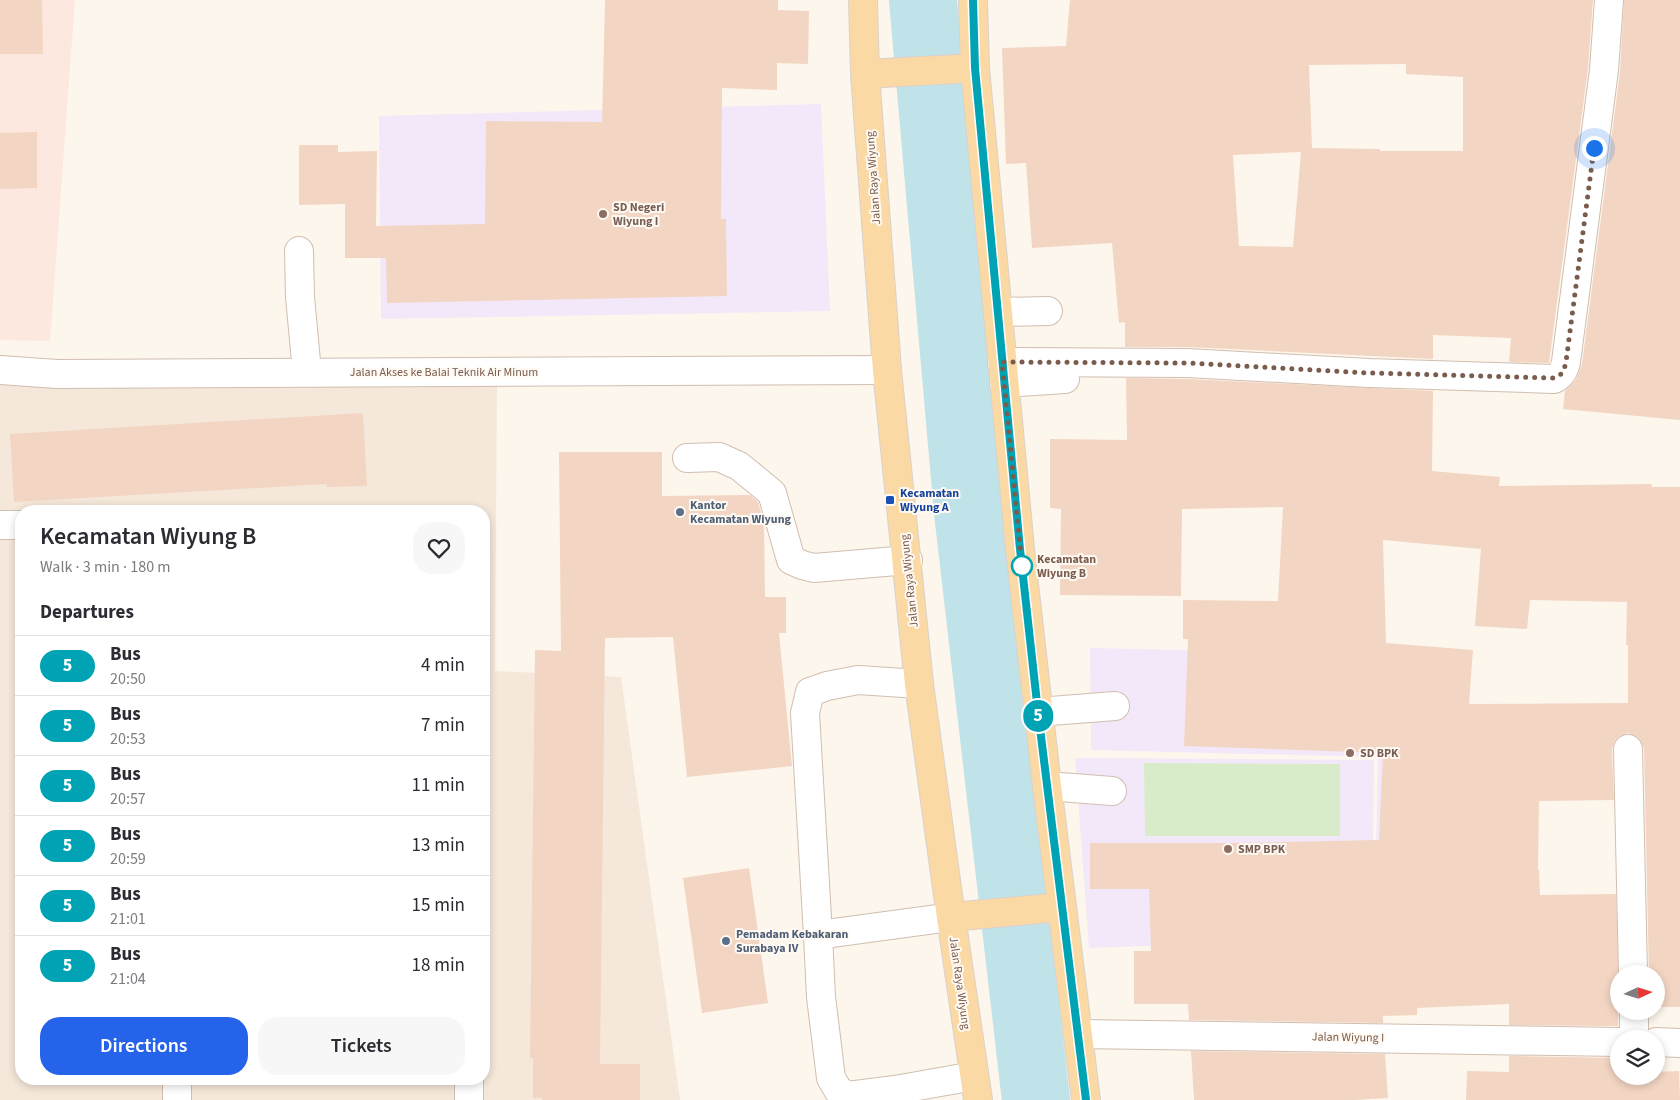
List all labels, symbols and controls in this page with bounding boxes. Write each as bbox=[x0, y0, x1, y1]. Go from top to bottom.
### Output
street label: Jalan Raya Wiyung bbox=[862, 131, 885, 225]
your location bbox=[1582, 136, 1607, 161]
place label: SD Negeri Wiyung I bbox=[613, 199, 664, 230]
marker: SD Negeri Wiyung I bbox=[597, 208, 609, 220]
street label: Jalan Akses ke Balai Teknik Air Minum bbox=[350, 364, 538, 381]
place label: Kecamatan Wiyung A bbox=[900, 485, 959, 516]
marker: Kecamatan Wiyung A bbox=[884, 494, 896, 506]
place label: Kantor Kecamatan Wiyung bbox=[690, 497, 792, 528]
marker: Kantor Kecamatan Wiyung bbox=[674, 506, 686, 518]
text: Kecamatan Wiyung B bbox=[40, 519, 256, 554]
button: heart bbox=[413, 522, 465, 574]
street label: Jalan Raya Wiyung bbox=[896, 533, 923, 628]
place label: Kecamatan Wiyung B bbox=[1037, 551, 1096, 582]
marker: Kecamatan Wiyung B bbox=[1011, 555, 1033, 577]
text: Walk · 3 min · 180 m bbox=[40, 556, 171, 578]
text: Departures bbox=[40, 599, 134, 626]
text: Bus bbox=[110, 641, 141, 668]
text: 4 min bbox=[421, 652, 465, 679]
text: 5 bbox=[63, 653, 72, 678]
text: 20:50 bbox=[110, 668, 146, 690]
line badge: 5 bbox=[1022, 700, 1054, 732]
text: Bus bbox=[110, 701, 141, 728]
text: 5 bbox=[1033, 703, 1043, 728]
text: 7 min bbox=[421, 712, 465, 739]
text: 5 bbox=[63, 713, 72, 738]
text: 20:53 bbox=[110, 728, 146, 750]
place label: SD BPK bbox=[1360, 745, 1399, 762]
marker: SD BPK bbox=[1344, 747, 1356, 759]
text: Bus bbox=[110, 761, 141, 788]
text: 11 min bbox=[411, 772, 465, 799]
text: 5 bbox=[63, 773, 72, 798]
text: 20:57 bbox=[110, 788, 146, 810]
text: Bus bbox=[110, 821, 141, 848]
text: 13 min bbox=[411, 832, 465, 859]
text: 5 bbox=[63, 833, 72, 858]
place label: SMP BPK bbox=[1238, 841, 1286, 858]
marker: SMP BPK bbox=[1222, 843, 1234, 855]
text: 20:59 bbox=[110, 848, 146, 870]
text: Bus bbox=[110, 881, 141, 908]
text: 15 min bbox=[411, 892, 465, 919]
text: 5 bbox=[63, 893, 72, 918]
text: 21:01 bbox=[110, 908, 146, 930]
place label: Pemadam Kebakaran Surabaya IV bbox=[736, 926, 849, 957]
marker: Pemadam Kebakaran Surabaya IV bbox=[720, 935, 732, 947]
street label: Jalan Raya Wiyung bbox=[945, 936, 974, 1031]
text: Bus bbox=[110, 941, 141, 968]
text: 18 min bbox=[411, 952, 465, 979]
text: 5 bbox=[63, 953, 72, 978]
north arrow bbox=[1610, 965, 1665, 1020]
map controls bbox=[1610, 965, 1665, 1085]
text: 21:04 bbox=[110, 968, 146, 990]
button: Directions bbox=[40, 1017, 248, 1075]
button: Tickets bbox=[258, 1017, 465, 1075]
street label: Jalan Wiyung I bbox=[1312, 1028, 1384, 1047]
button: layers bbox=[1610, 1030, 1665, 1085]

